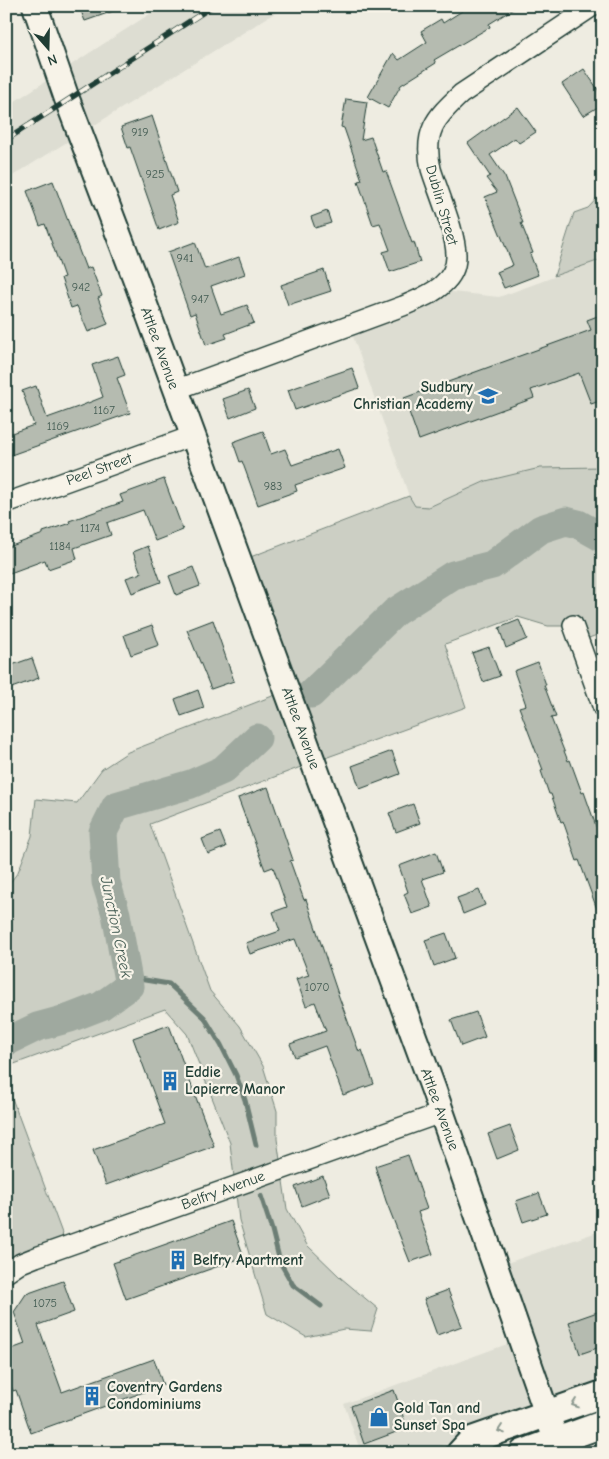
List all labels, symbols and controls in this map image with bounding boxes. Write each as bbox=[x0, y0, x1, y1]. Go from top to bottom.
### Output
north arrow bbox=[22, 22, 72, 72]
text: N bbox=[45, 50, 59, 69]
house number: 919 bbox=[131, 125, 149, 139]
street label: Dublin Street bbox=[422, 163, 462, 248]
house number: 925 bbox=[145, 167, 165, 181]
house number: 941 bbox=[177, 251, 194, 265]
house number: 942 bbox=[72, 280, 90, 294]
house number: 947 bbox=[191, 292, 209, 306]
street label: Attlee Avenue bbox=[137, 304, 183, 392]
place label: Sudbury Christian Academy bbox=[353, 378, 473, 413]
school or university icon: Sudbury Christian Academy bbox=[477, 385, 499, 407]
house number: 1167 bbox=[93, 403, 115, 417]
house number: 1169 bbox=[47, 419, 69, 433]
street label: Peel Street bbox=[64, 449, 135, 489]
house number: 983 bbox=[264, 479, 282, 493]
house number: 1174 bbox=[80, 521, 100, 535]
house number: 1184 bbox=[49, 539, 71, 553]
street label: Attlee Avenue bbox=[278, 684, 324, 772]
water label: Junction Creek bbox=[96, 874, 136, 980]
house number: 1070 bbox=[304, 980, 330, 994]
place label: Eddie Lapierre Manor bbox=[185, 1063, 285, 1098]
street label: Attlee Avenue bbox=[417, 1065, 463, 1153]
building icon: Eddie Lapierre Manor bbox=[159, 1070, 181, 1092]
street label: Belfry Avenue bbox=[179, 1166, 268, 1213]
building icon: Belfry Apartment bbox=[167, 1249, 189, 1271]
place label: Belfry Apartment bbox=[193, 1251, 304, 1269]
house number: 1075 bbox=[33, 1296, 57, 1310]
place label: Coventry Gardens Condominiums bbox=[107, 1378, 222, 1413]
building icon: Coventry Gardens Condominiums bbox=[81, 1385, 103, 1407]
one-way arrow bbox=[571, 1398, 579, 1408]
place label: Gold Tan and Sunset Spa bbox=[394, 1399, 480, 1434]
shop icon: Gold Tan and Sunset Spa bbox=[368, 1406, 390, 1428]
one-way arrow bbox=[497, 1424, 506, 1434]

